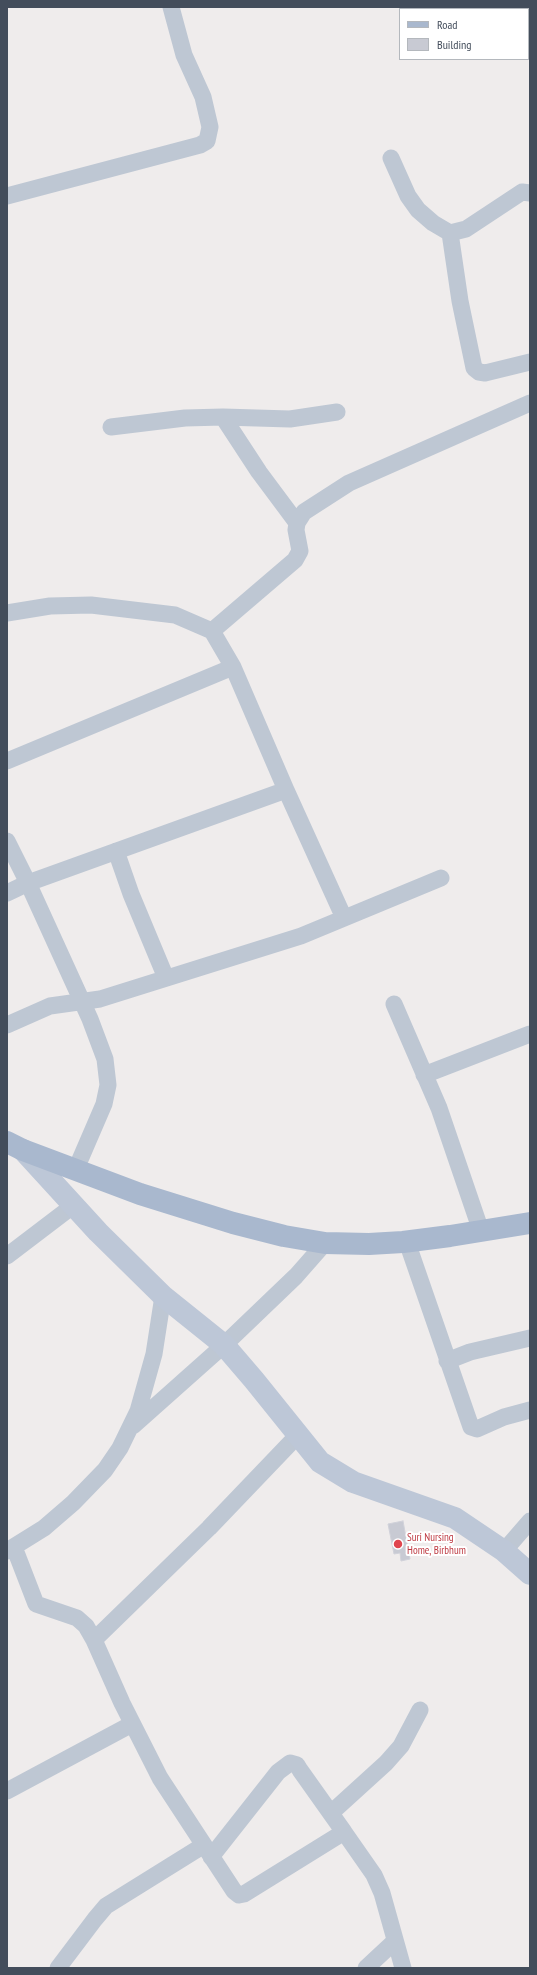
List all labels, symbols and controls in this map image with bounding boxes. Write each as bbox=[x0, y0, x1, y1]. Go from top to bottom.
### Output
legend bbox=[399, 8, 529, 60]
text: Road bbox=[437, 17, 457, 32]
text: Building bbox=[437, 37, 472, 52]
place label: Suri Nursing Home, Birbhum bbox=[407, 1531, 466, 1557]
marker: Suri Nursing Home, Birbhum bbox=[392, 1538, 404, 1550]

